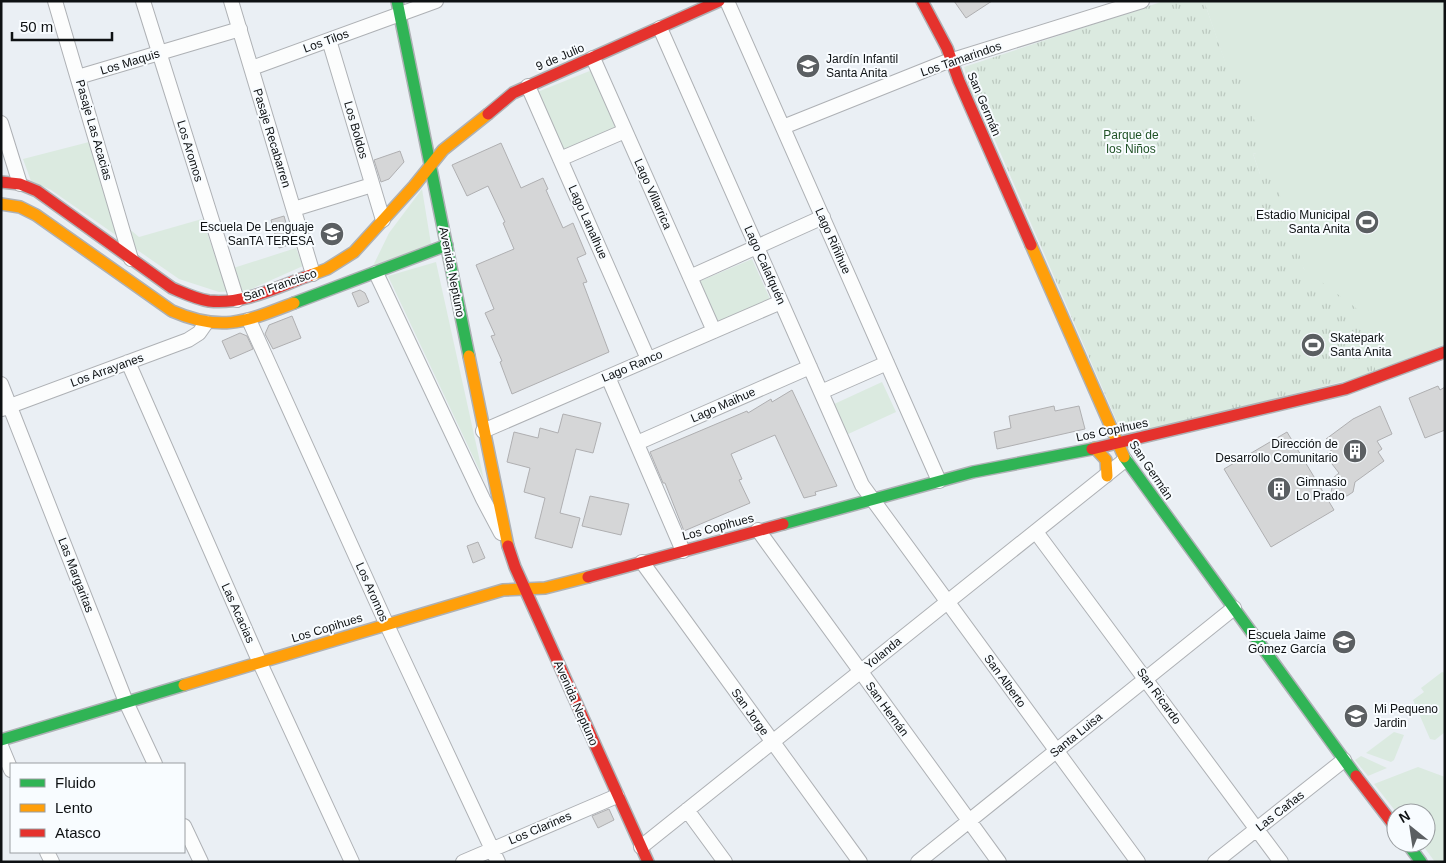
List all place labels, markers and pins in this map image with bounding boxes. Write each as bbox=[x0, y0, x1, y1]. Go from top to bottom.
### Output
place label: Jardín Infantil Santa Anita bbox=[826, 52, 898, 80]
school or university icon: Jardín Infantil Santa Anita bbox=[795, 53, 821, 79]
place label: Estadio Municipal Santa Anita bbox=[1256, 208, 1350, 236]
sports icon: Estadio Municipal Santa Anita bbox=[1354, 209, 1380, 235]
place label: Escuela De Lenguaje SanTA TERESA bbox=[200, 220, 314, 248]
school or university icon: Escuela De Lenguaje SanTA TERESA bbox=[319, 221, 345, 247]
place label: Skatepark Santa Anita bbox=[1330, 331, 1392, 359]
sports icon: Skatepark Santa Anita bbox=[1300, 332, 1326, 358]
place label: Dirección de Desarrollo Comunitario bbox=[1215, 437, 1338, 465]
building icon: Dirección de Desarrollo Comunitario bbox=[1342, 438, 1368, 464]
place label: Gimnasio Lo Prado bbox=[1296, 475, 1347, 503]
building icon: Gimnasio Lo Prado bbox=[1266, 476, 1292, 502]
place label: Escuela Jaime Gómez García bbox=[1248, 628, 1326, 656]
school or university icon: Escuela Jaime Gómez García bbox=[1331, 629, 1357, 655]
place label: Mi Pequeno Jardin bbox=[1374, 702, 1438, 730]
school or university icon: Mi Pequeno Jardin bbox=[1343, 703, 1369, 729]

